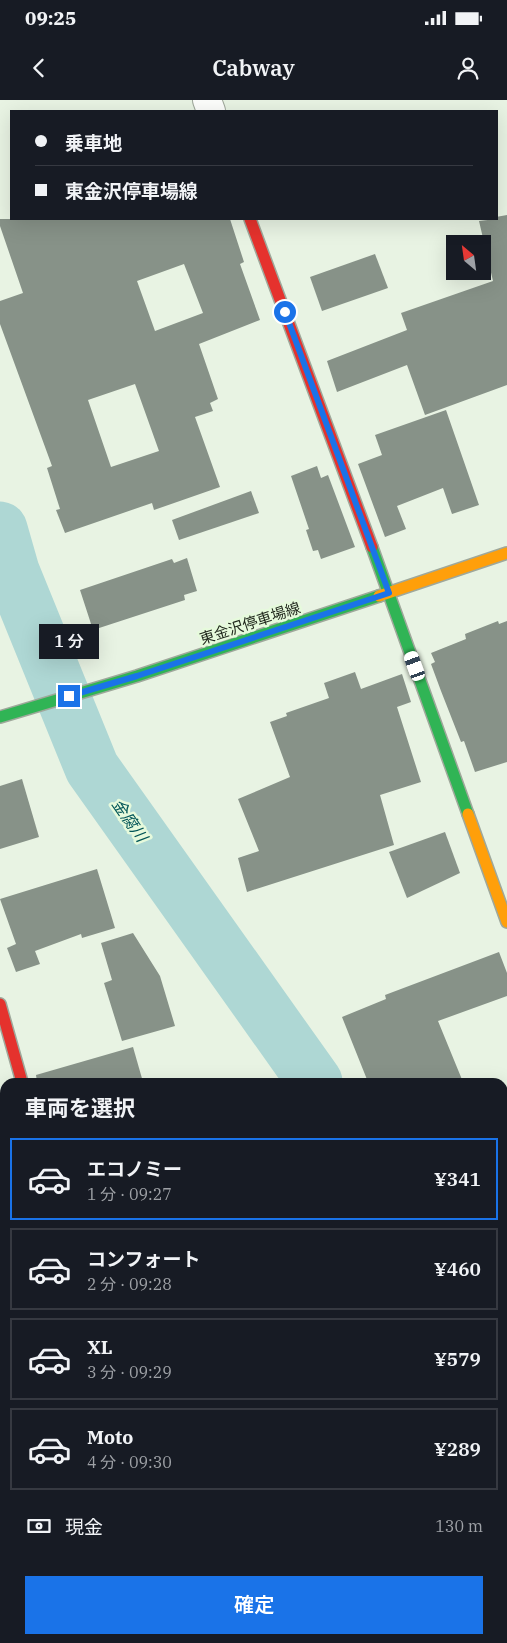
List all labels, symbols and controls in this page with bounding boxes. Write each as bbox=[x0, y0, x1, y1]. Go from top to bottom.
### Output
text: 09:25 bbox=[25, 6, 76, 30]
text: Cabway bbox=[212, 53, 295, 82]
icon: back bbox=[25, 54, 53, 82]
icon: person bbox=[454, 54, 482, 82]
text: 乗車地 bbox=[65, 131, 122, 155]
text: 東金沢停車場線 bbox=[65, 179, 198, 203]
north arrow bbox=[446, 235, 491, 280]
map controls bbox=[446, 235, 491, 280]
route start bbox=[274, 301, 296, 323]
street label: 東金沢停車場線 bbox=[197, 598, 303, 648]
callout: 1 分 bbox=[39, 624, 99, 658]
text: 1 分 bbox=[54, 631, 84, 651]
car bbox=[402, 649, 427, 683]
route end bbox=[58, 685, 80, 707]
water label: 金腐川 bbox=[108, 795, 153, 847]
text: 車両を選択 bbox=[25, 1093, 135, 1122]
icon: car bbox=[27, 1157, 72, 1202]
text: エコノミー bbox=[87, 1157, 182, 1181]
text: ¥341 bbox=[434, 1167, 481, 1191]
text: 1 分 · 09:27 bbox=[87, 1184, 172, 1204]
icon: car bbox=[27, 1247, 72, 1292]
text: コンフォート bbox=[87, 1247, 200, 1271]
text: ¥460 bbox=[434, 1257, 481, 1281]
text: 2 分 · 09:28 bbox=[87, 1274, 172, 1294]
text: XL bbox=[87, 1335, 113, 1359]
icon: car bbox=[27, 1337, 72, 1382]
text: ¥579 bbox=[434, 1347, 481, 1371]
text: 3 分 · 09:29 bbox=[87, 1362, 172, 1382]
text: Moto bbox=[87, 1425, 133, 1449]
icon: car bbox=[27, 1427, 72, 1472]
text: ¥289 bbox=[434, 1437, 481, 1461]
text: 4 分 · 09:30 bbox=[87, 1452, 172, 1472]
icon: cash bbox=[25, 1512, 53, 1540]
text: 現金 bbox=[65, 1515, 103, 1539]
text: 130 m bbox=[435, 1516, 483, 1536]
button: 確定 bbox=[25, 1576, 483, 1634]

